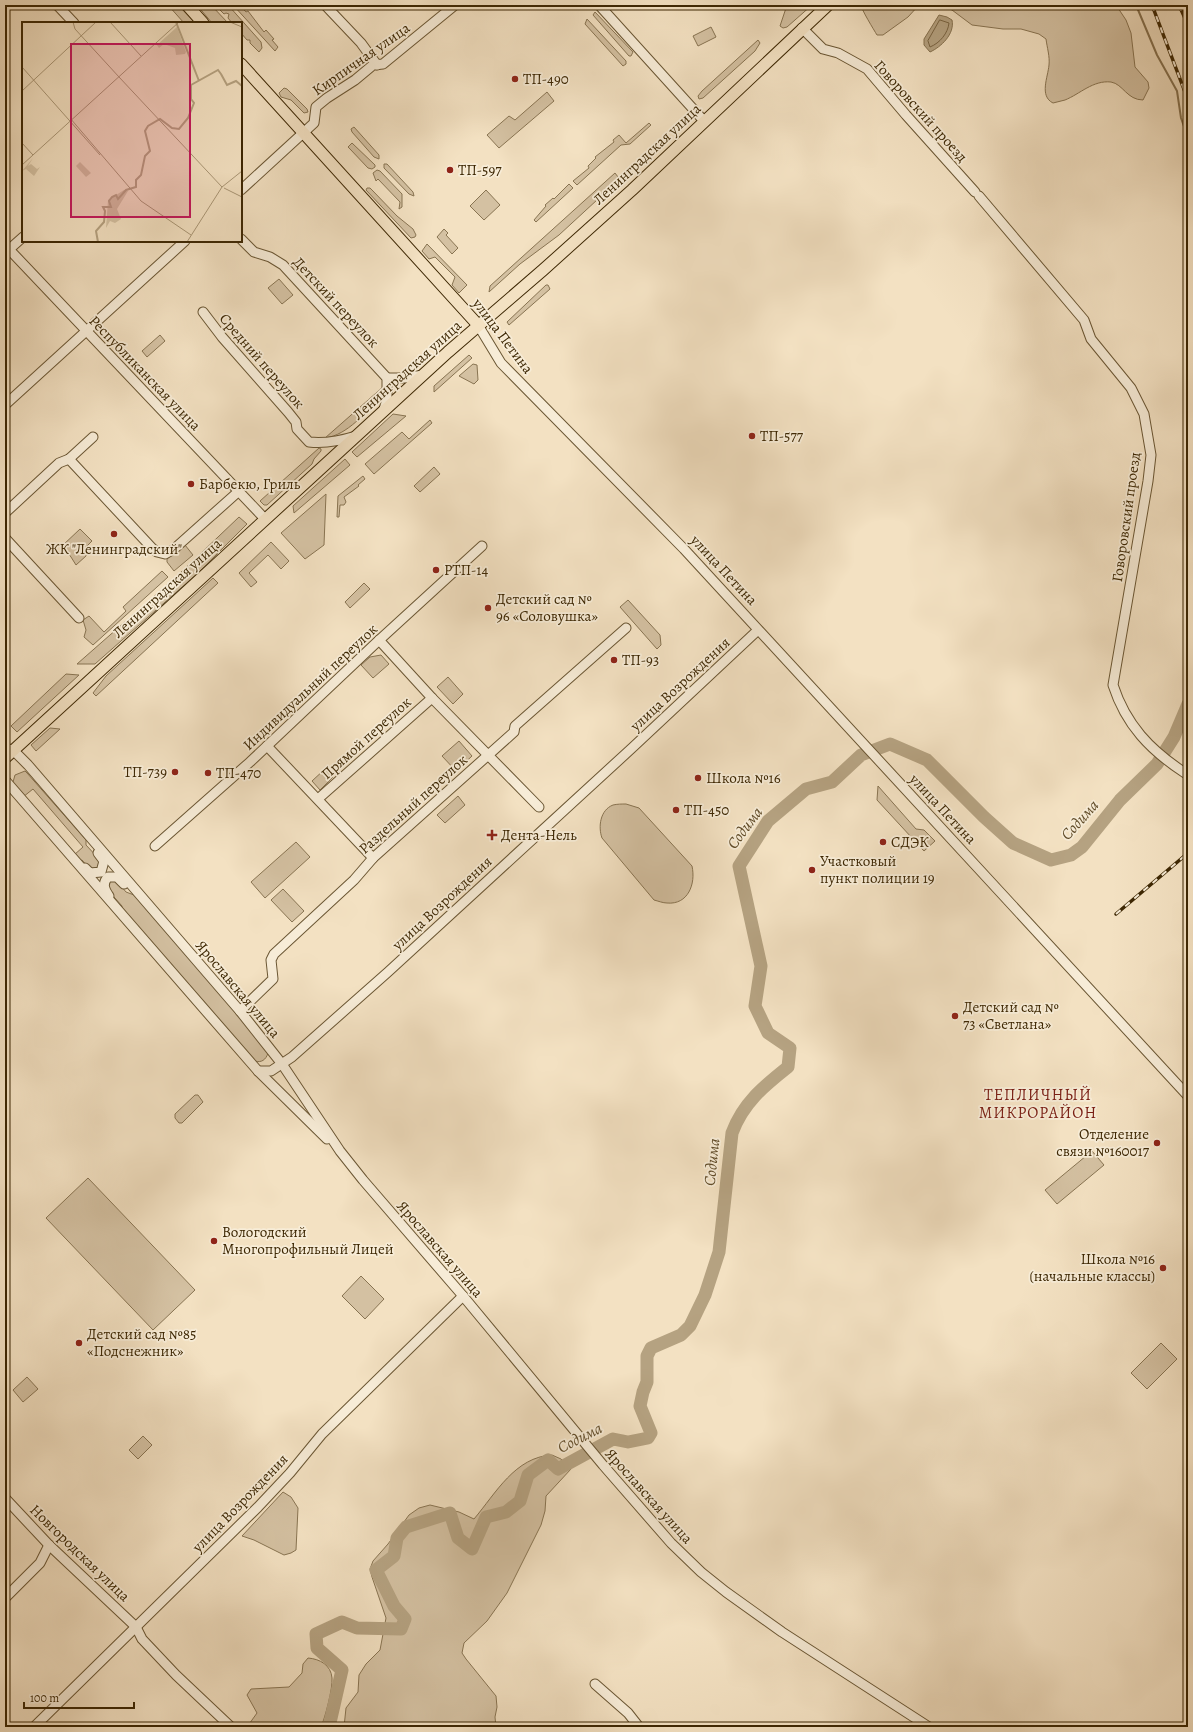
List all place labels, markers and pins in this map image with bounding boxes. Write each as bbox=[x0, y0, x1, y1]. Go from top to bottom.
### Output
place label: ТП-490 bbox=[523, 69, 569, 89]
marker: ТП-490 bbox=[510, 74, 520, 84]
place label: ТП-597 bbox=[458, 160, 502, 180]
marker: ТП-597 bbox=[445, 165, 455, 175]
place label: ТП-577 bbox=[760, 426, 804, 446]
marker: ТП-577 bbox=[747, 431, 757, 441]
place label: Барбекю, Гриль bbox=[199, 474, 301, 494]
marker: Барбекю, Гриль bbox=[186, 479, 196, 489]
marker: ЖК "Ленинградский" bbox=[109, 529, 119, 539]
place label: ЖК "Ленинградский" bbox=[46, 539, 182, 559]
place label: РТП-14 bbox=[444, 560, 488, 580]
marker: РТП-14 bbox=[431, 565, 441, 575]
place label: Детский сад № 96 «Соловушка» bbox=[496, 589, 598, 626]
marker: Детский сад № 96 «Соловушка» bbox=[483, 603, 493, 613]
place label: ТП-93 bbox=[622, 650, 659, 670]
marker: ТП-93 bbox=[609, 655, 619, 665]
place label: ТП-739 bbox=[124, 762, 167, 782]
place label: ТП-470 bbox=[216, 763, 261, 783]
marker: ТП-739 bbox=[170, 767, 180, 777]
marker: ТП-470 bbox=[203, 768, 213, 778]
place label: Школа №16 bbox=[706, 768, 781, 788]
marker: Школа №16 bbox=[693, 773, 703, 783]
place label: ТП-450 bbox=[684, 800, 729, 820]
marker: ТП-450 bbox=[671, 805, 681, 815]
place label: Дента-Нель bbox=[501, 825, 577, 845]
marker: Дента-Нель bbox=[486, 829, 498, 841]
place label: СДЭК bbox=[891, 832, 929, 852]
marker: СДЭК bbox=[878, 837, 888, 847]
place label: Участковый пункт полиции 19 bbox=[820, 851, 935, 888]
marker: Участковый пункт полиции 19 bbox=[807, 865, 817, 875]
place label: Детский сад № 73 «Светлана» bbox=[963, 997, 1059, 1034]
marker: Детский сад № 73 «Светлана» bbox=[950, 1011, 960, 1021]
place label: Отделение связи №160017 bbox=[1056, 1124, 1150, 1161]
marker: Отделение связи №160017 bbox=[1152, 1138, 1162, 1148]
place label: Вологодский Многопрофильный Лицей bbox=[222, 1222, 394, 1259]
marker: Вологодский Многопрофильный Лицей bbox=[209, 1236, 219, 1246]
place label: Школа №16 (начальные классы) bbox=[1030, 1249, 1155, 1286]
marker: Школа №16 (начальные классы) bbox=[1158, 1263, 1168, 1273]
place label: Детский сад №85 «Подснежник» bbox=[87, 1324, 197, 1361]
marker: Детский сад №85 «Подснежник» bbox=[74, 1338, 84, 1348]

